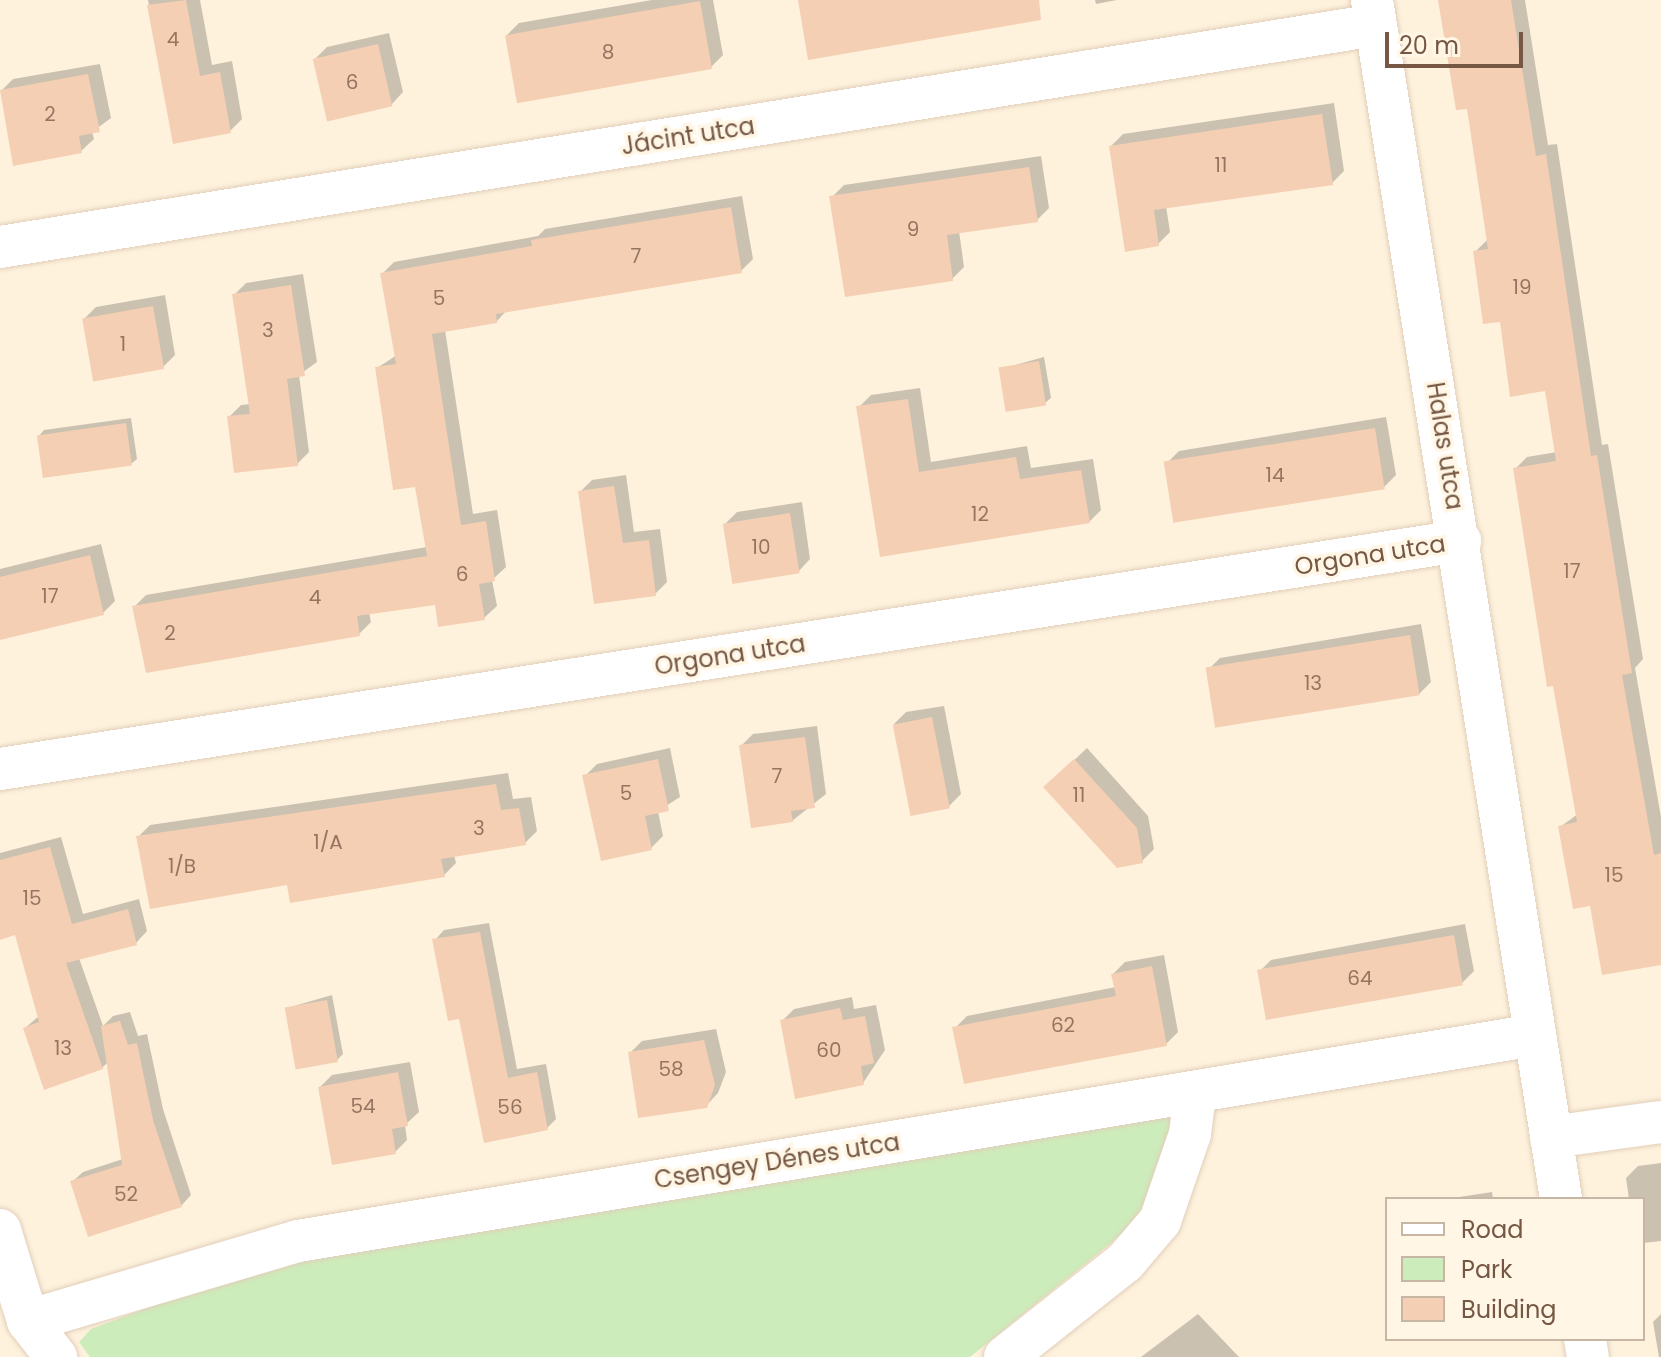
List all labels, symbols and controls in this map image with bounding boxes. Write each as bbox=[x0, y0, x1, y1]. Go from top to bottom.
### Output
scale bar bbox=[1389, 16, 1527, 66]
house number: 4 bbox=[167, 27, 179, 51]
text: 20 m bbox=[1399, 29, 1459, 62]
house number: 8 bbox=[602, 40, 614, 64]
house number: 6 bbox=[346, 70, 358, 94]
house number: 2 bbox=[44, 102, 56, 126]
street label: Jácint utca bbox=[619, 111, 757, 161]
house number: 11 bbox=[1215, 153, 1227, 177]
house number: 9 bbox=[907, 217, 919, 241]
house number: 7 bbox=[631, 244, 641, 268]
house number: 19 bbox=[1513, 275, 1531, 299]
house number: 5 bbox=[433, 286, 445, 310]
house number: 3 bbox=[262, 318, 274, 342]
house number: 1 bbox=[120, 332, 126, 356]
street label: Halas utca bbox=[1421, 380, 1469, 512]
house number: 14 bbox=[1266, 463, 1284, 487]
house number: 12 bbox=[971, 502, 989, 526]
street label: Orgona utca bbox=[1293, 529, 1447, 581]
house number: 10 bbox=[752, 535, 770, 559]
house number: 17 bbox=[1563, 559, 1581, 583]
house number: 6 bbox=[456, 562, 468, 586]
house number: 17 bbox=[41, 584, 59, 608]
house number: 4 bbox=[309, 585, 321, 609]
house number: 2 bbox=[164, 621, 176, 645]
street label: Orgona utca bbox=[653, 629, 807, 681]
house number: 13 bbox=[1304, 671, 1322, 695]
house number: 7 bbox=[772, 764, 782, 788]
house number: 5 bbox=[620, 781, 632, 805]
house number: 11 bbox=[1073, 783, 1085, 807]
house number: 3 bbox=[473, 816, 485, 840]
house number: 1/A bbox=[313, 830, 343, 854]
house number: 1/B bbox=[168, 854, 196, 878]
house number: 15 bbox=[1605, 863, 1623, 887]
house number: 15 bbox=[23, 886, 41, 910]
house number: 64 bbox=[1347, 966, 1373, 990]
house number: 62 bbox=[1051, 1013, 1075, 1037]
house number: 13 bbox=[54, 1036, 72, 1060]
house number: 60 bbox=[816, 1038, 842, 1062]
house number: 58 bbox=[658, 1057, 684, 1081]
house number: 54 bbox=[350, 1094, 376, 1118]
house number: 56 bbox=[497, 1095, 523, 1119]
street label: Csengey Dénes utca bbox=[652, 1127, 902, 1195]
house number: 52 bbox=[114, 1182, 138, 1206]
legend bbox=[1385, 1197, 1645, 1341]
text: Road bbox=[1461, 1213, 1523, 1246]
text: Park bbox=[1461, 1253, 1512, 1286]
text: Building bbox=[1461, 1293, 1557, 1326]

